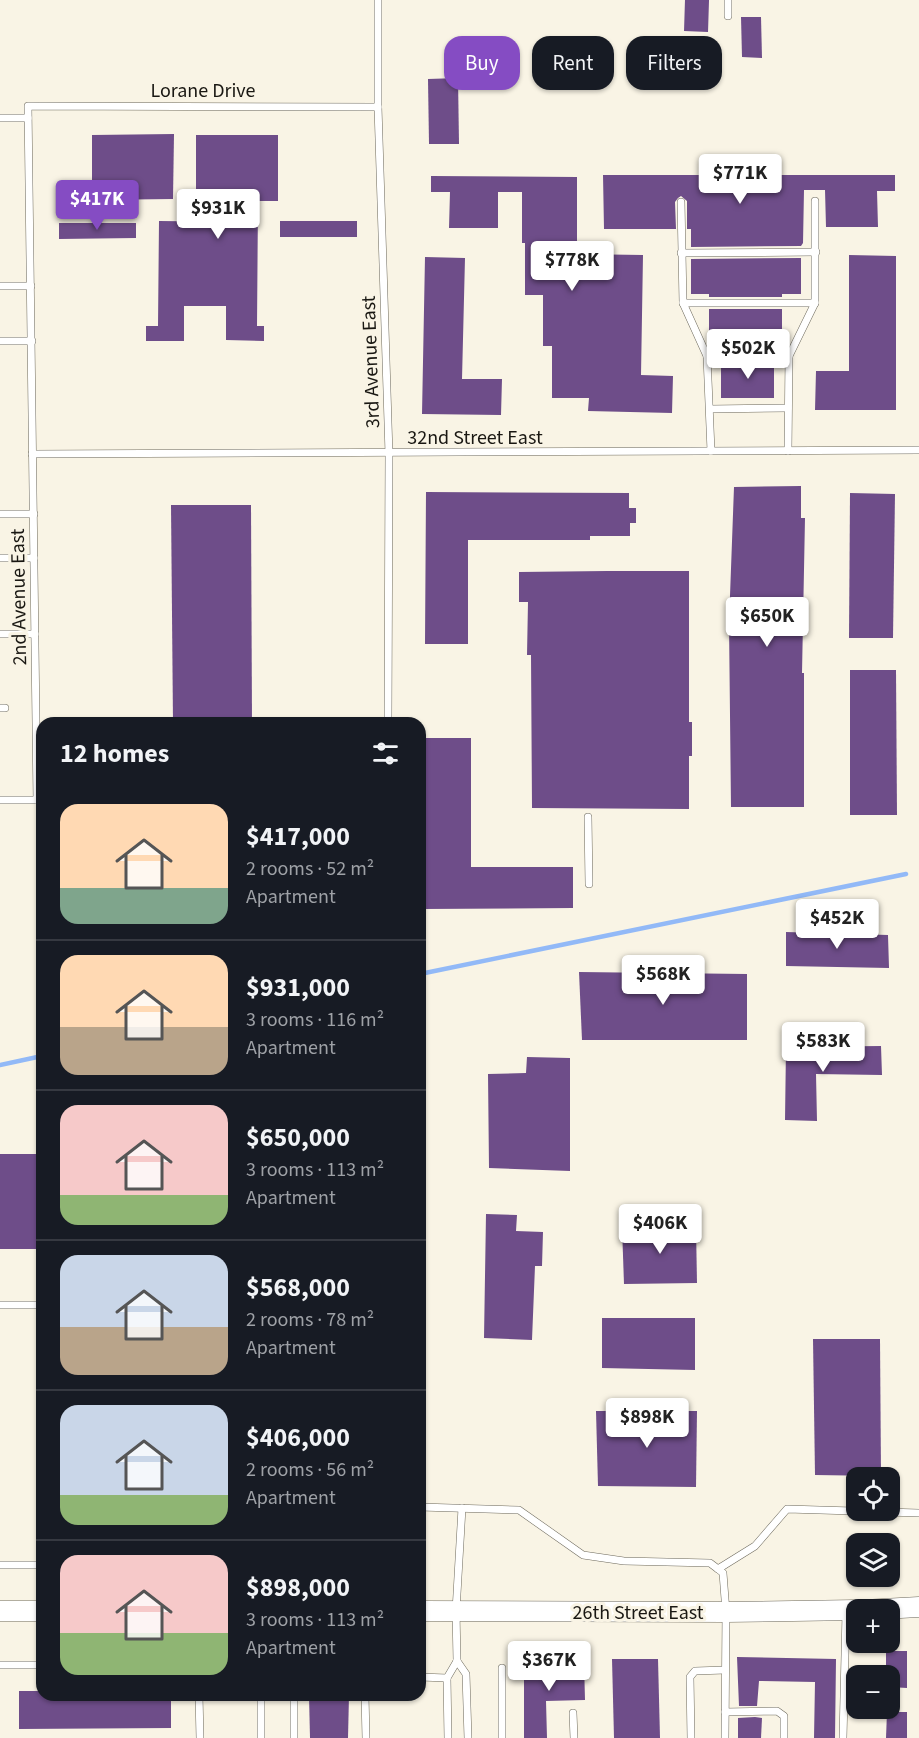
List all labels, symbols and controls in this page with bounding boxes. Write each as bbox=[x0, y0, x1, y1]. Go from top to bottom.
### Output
chip: Buy bbox=[444, 36, 520, 90]
chip: Rent bbox=[532, 36, 614, 90]
chip: Filters bbox=[626, 36, 722, 90]
street label: Lorane Drive bbox=[150, 77, 256, 105]
pin: $771K bbox=[698, 154, 782, 205]
text: $771K bbox=[713, 159, 767, 187]
pin: $417K bbox=[55, 180, 139, 231]
text: $417K bbox=[70, 185, 124, 213]
pin: $931K bbox=[176, 189, 260, 240]
text: $931K bbox=[191, 194, 245, 222]
pin: $778K bbox=[530, 241, 614, 292]
text: $778K bbox=[545, 246, 599, 274]
street label: 3rd Avenue East bbox=[355, 295, 387, 429]
pin: $502K bbox=[706, 329, 790, 380]
text: $502K bbox=[721, 334, 775, 362]
street label: 32nd Street East bbox=[407, 424, 543, 452]
street label: 2nd Avenue East bbox=[4, 528, 34, 666]
pin: $650K bbox=[725, 597, 809, 648]
text: $650K bbox=[740, 602, 794, 630]
text: 12 homes bbox=[60, 735, 169, 772]
icon: filters bbox=[369, 737, 402, 770]
text: $417,000 bbox=[246, 818, 350, 855]
icon: home bbox=[108, 828, 180, 900]
text: 2 rooms · 52 m² bbox=[246, 855, 374, 883]
text: Apartment bbox=[246, 883, 336, 911]
pin: $452K bbox=[795, 899, 879, 950]
text: $452K bbox=[810, 904, 864, 932]
pin: $568K bbox=[621, 955, 705, 1006]
text: $568K bbox=[636, 960, 690, 988]
text: $931,000 bbox=[246, 969, 350, 1006]
icon: home bbox=[108, 979, 180, 1051]
text: 3 rooms · 116 m² bbox=[246, 1006, 384, 1034]
pin: $583K bbox=[781, 1022, 865, 1073]
text: $583K bbox=[796, 1027, 850, 1055]
text: Apartment bbox=[246, 1034, 336, 1062]
text: $650,000 bbox=[246, 1119, 350, 1156]
icon: home bbox=[108, 1129, 180, 1201]
text: 3 rooms · 113 m² bbox=[246, 1156, 384, 1184]
text: Apartment bbox=[246, 1184, 336, 1212]
pin: $406K bbox=[618, 1204, 702, 1255]
text: $406K bbox=[633, 1209, 687, 1237]
text: $568,000 bbox=[246, 1269, 350, 1306]
icon: home bbox=[108, 1279, 180, 1351]
text: 2 rooms · 78 m² bbox=[246, 1306, 374, 1334]
text: Apartment bbox=[246, 1334, 336, 1362]
pin: $898K bbox=[605, 1398, 689, 1449]
text: $898K bbox=[620, 1403, 674, 1431]
text: $406,000 bbox=[246, 1419, 350, 1456]
icon: home bbox=[108, 1429, 180, 1501]
text: 2 rooms · 56 m² bbox=[246, 1456, 374, 1484]
map controls bbox=[846, 1467, 900, 1719]
button: locate bbox=[846, 1467, 900, 1521]
text: Apartment bbox=[246, 1484, 336, 1512]
button: layers bbox=[846, 1533, 900, 1587]
text: $898,000 bbox=[246, 1569, 350, 1606]
icon: home bbox=[108, 1579, 180, 1651]
street label: 26th Street East bbox=[573, 1599, 704, 1627]
button: + bbox=[846, 1599, 900, 1653]
text: 3 rooms · 113 m² bbox=[246, 1606, 384, 1634]
text: Apartment bbox=[246, 1634, 336, 1662]
pin: $367K bbox=[507, 1641, 591, 1692]
text: $367K bbox=[522, 1646, 576, 1674]
button: − bbox=[846, 1665, 900, 1719]

